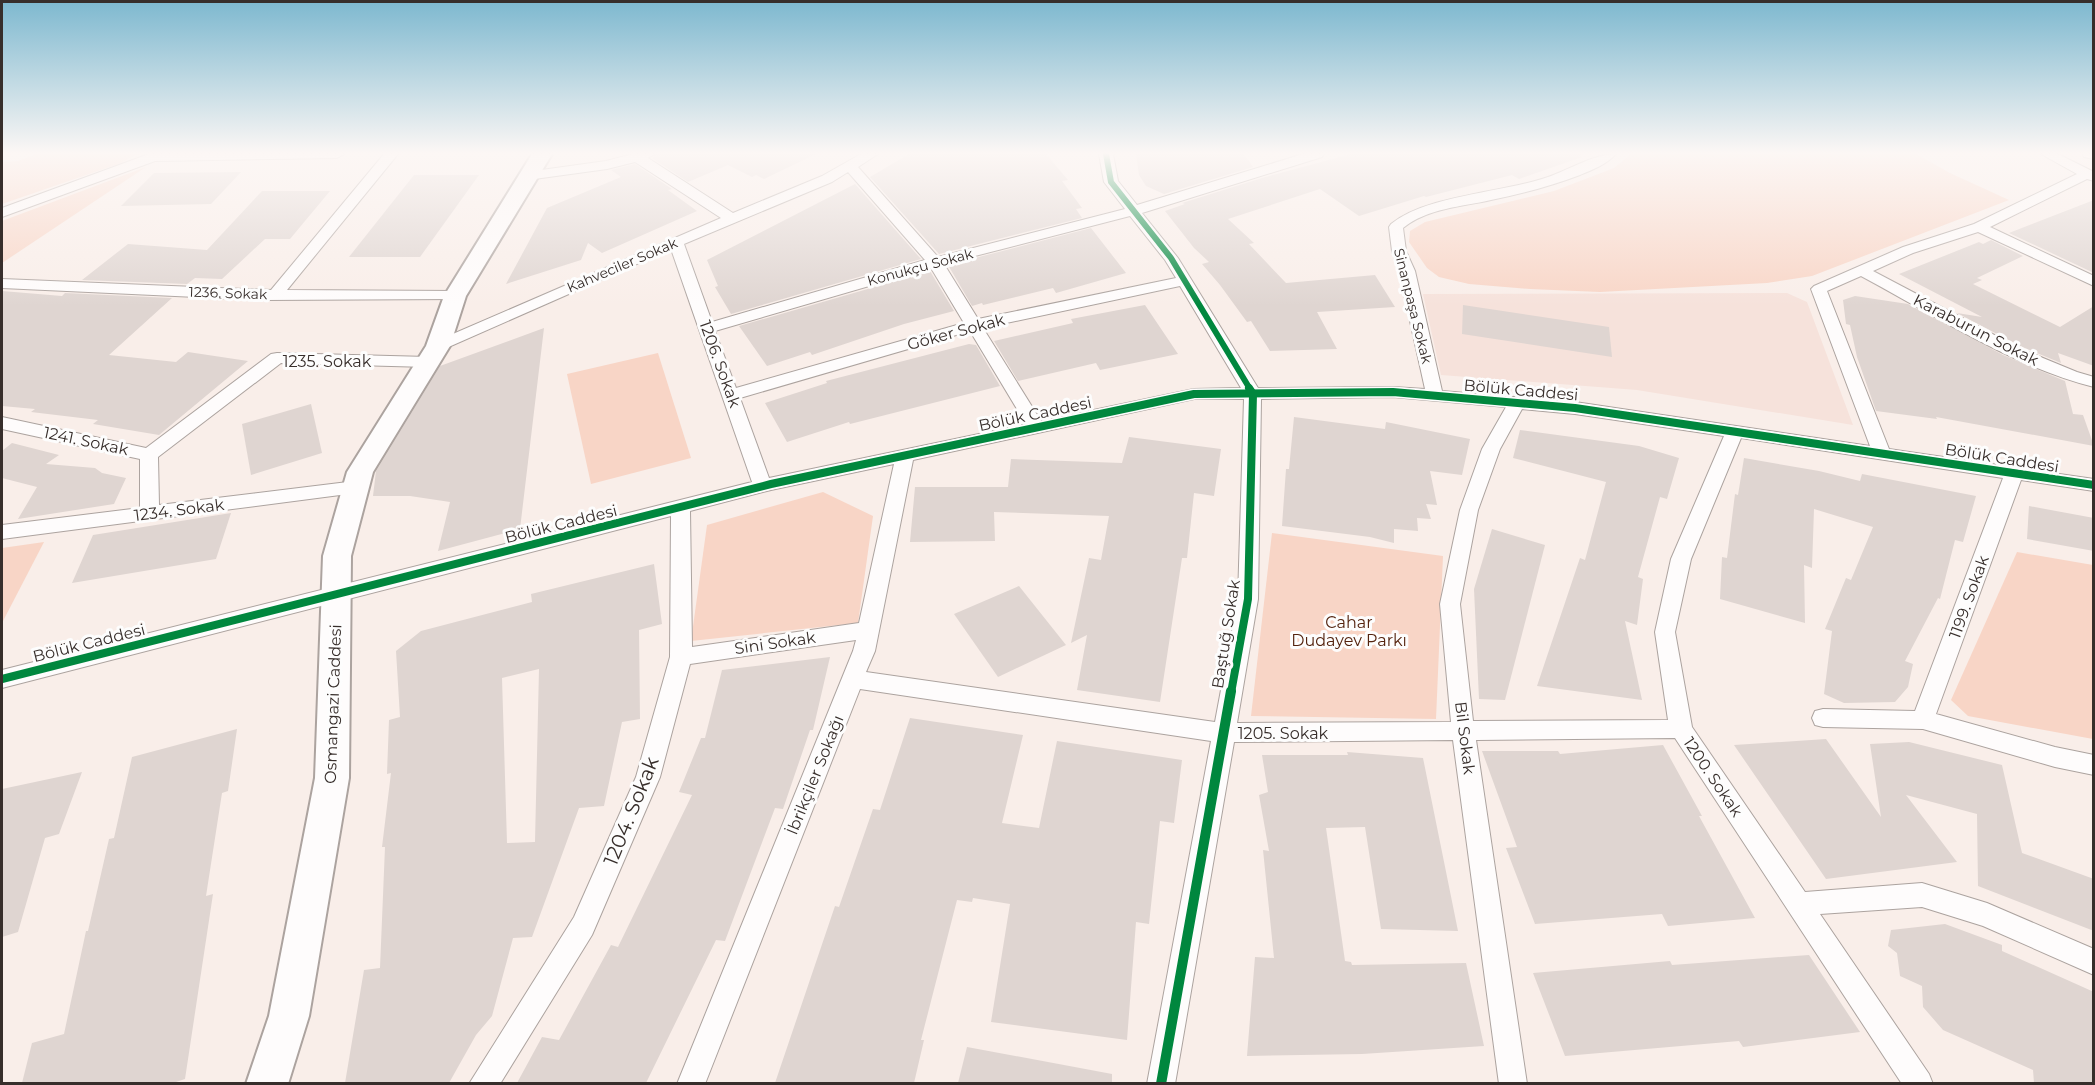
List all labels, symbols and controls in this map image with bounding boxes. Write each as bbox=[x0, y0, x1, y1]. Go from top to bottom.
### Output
street label: Kahveciler Sokak bbox=[564, 233, 681, 296]
street label: Konukçu Sokak bbox=[865, 244, 975, 290]
street label: Sinanpaşa Sokak bbox=[1390, 246, 1436, 366]
street label: 1236. Sokak bbox=[188, 283, 268, 303]
street label: Karaburun Sokak bbox=[1910, 290, 2042, 370]
street label: Göker Sokak bbox=[905, 310, 1007, 354]
street label: 1206. Sokak bbox=[695, 318, 745, 411]
street label: 1235. Sokak bbox=[283, 352, 372, 371]
street label: Bölük Caddesi bbox=[1463, 376, 1579, 404]
street label: Bölük Caddesi bbox=[977, 393, 1093, 435]
street label: 1241. Sokak bbox=[42, 423, 131, 459]
street label: Bölük Caddesi bbox=[1944, 440, 2060, 476]
street label: 1234. Sokak bbox=[133, 495, 226, 525]
street label: Bölük Caddesi bbox=[503, 501, 619, 547]
street label: 1199. Sokak bbox=[1945, 553, 1993, 641]
street label: Baştuğ Sokak bbox=[1208, 578, 1244, 690]
park label: Cahar Dudayev Parkı bbox=[1291, 613, 1407, 650]
street label: Bölük Caddesi bbox=[31, 620, 147, 666]
street label: Osmangazi Caddesi bbox=[321, 624, 345, 784]
street label: Sini Sokak bbox=[733, 628, 817, 658]
street label: Bil Sokak bbox=[1451, 701, 1479, 776]
street label: İbrikçiler Sokağı bbox=[782, 712, 848, 838]
street label: 1205. Sokak bbox=[1238, 724, 1329, 743]
street label: 1200. Sokak bbox=[1679, 734, 1747, 821]
street label: 1204. Sokak bbox=[598, 753, 664, 869]

